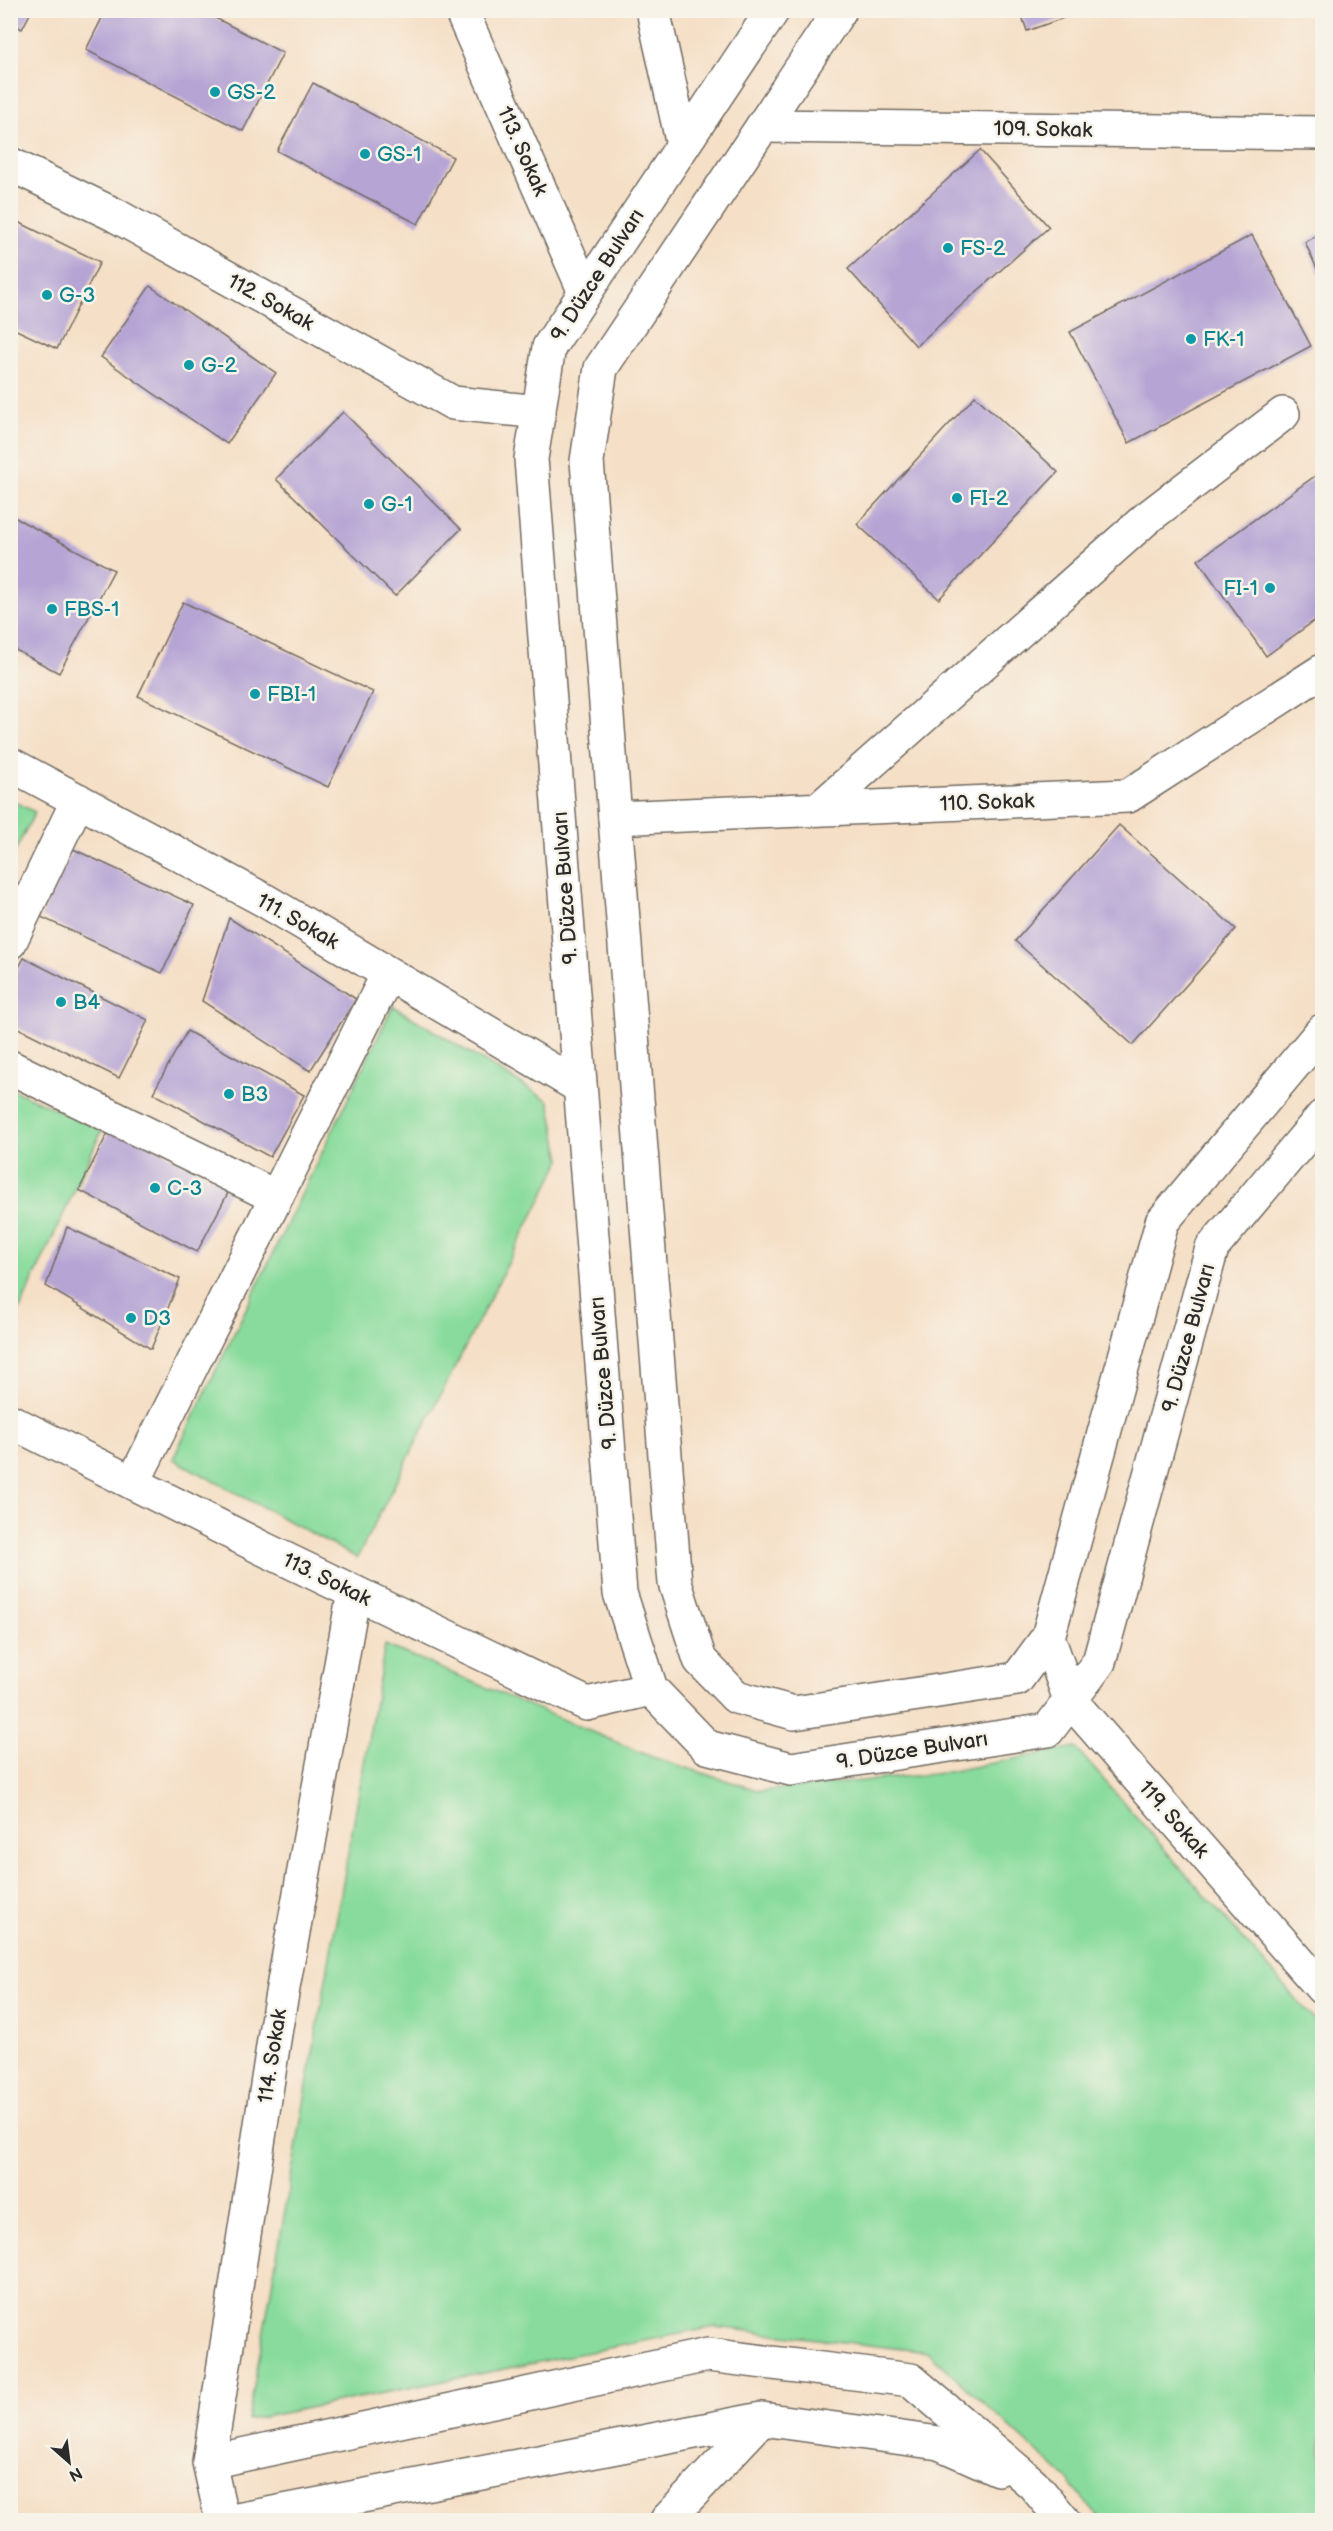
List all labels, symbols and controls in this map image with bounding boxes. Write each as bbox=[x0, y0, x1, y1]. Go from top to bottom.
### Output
place label: GS-2 bbox=[227, 80, 276, 105]
marker: GS-2 bbox=[208, 85, 222, 99]
street label: 113. Sokak bbox=[492, 103, 554, 200]
street label: 109. Sokak bbox=[993, 116, 1093, 143]
place label: GS-1 bbox=[377, 142, 421, 167]
marker: GS-1 bbox=[358, 147, 372, 161]
street label: 9. Düzce Bulvarı bbox=[545, 204, 650, 346]
place label: FS-2 bbox=[960, 236, 1006, 261]
marker: FS-2 bbox=[941, 241, 955, 255]
street label: 112. Sokak bbox=[223, 269, 319, 337]
place label: G-3 bbox=[59, 283, 95, 308]
marker: G-3 bbox=[40, 288, 54, 302]
place label: FK-1 bbox=[1203, 327, 1245, 352]
marker: FK-1 bbox=[1184, 332, 1198, 346]
place label: G-2 bbox=[201, 353, 237, 378]
marker: G-2 bbox=[182, 358, 196, 372]
place label: FI-2 bbox=[969, 486, 1009, 511]
marker: FI-2 bbox=[950, 491, 964, 505]
place label: G-1 bbox=[381, 492, 413, 517]
marker: G-1 bbox=[362, 497, 376, 511]
place label: FI-1 bbox=[1223, 576, 1258, 601]
marker: FI-1 bbox=[1263, 581, 1277, 595]
place label: FBS-1 bbox=[64, 597, 119, 622]
marker: FBS-1 bbox=[45, 602, 59, 616]
place label: FBI-1 bbox=[267, 682, 316, 707]
marker: FBI-1 bbox=[248, 687, 262, 701]
street label: 110. Sokak bbox=[939, 788, 1035, 817]
street label: 9. Düzce Bulvarı bbox=[548, 811, 583, 965]
street label: 111. Sokak bbox=[252, 888, 344, 955]
place label: B4 bbox=[73, 990, 100, 1015]
marker: B4 bbox=[54, 995, 68, 1009]
place label: B3 bbox=[241, 1082, 268, 1107]
marker: B3 bbox=[222, 1087, 236, 1101]
place label: C-3 bbox=[167, 1176, 203, 1201]
marker: C-3 bbox=[148, 1181, 162, 1195]
street label: 9. Düzce Bulvarı bbox=[1157, 1261, 1220, 1415]
street label: 9. Düzce Bulvarı bbox=[584, 1296, 623, 1450]
place label: D3 bbox=[143, 1306, 171, 1331]
marker: D3 bbox=[124, 1311, 138, 1325]
street label: 113. Sokak bbox=[278, 1547, 376, 1612]
street label: 9. Düzce Bulvarı bbox=[834, 1726, 990, 1775]
street label: 119. Sokak bbox=[1133, 1775, 1215, 1864]
street label: 114. Sokak bbox=[253, 2006, 292, 2105]
north arrow bbox=[39, 2432, 99, 2492]
text: N bbox=[66, 2463, 85, 2485]

